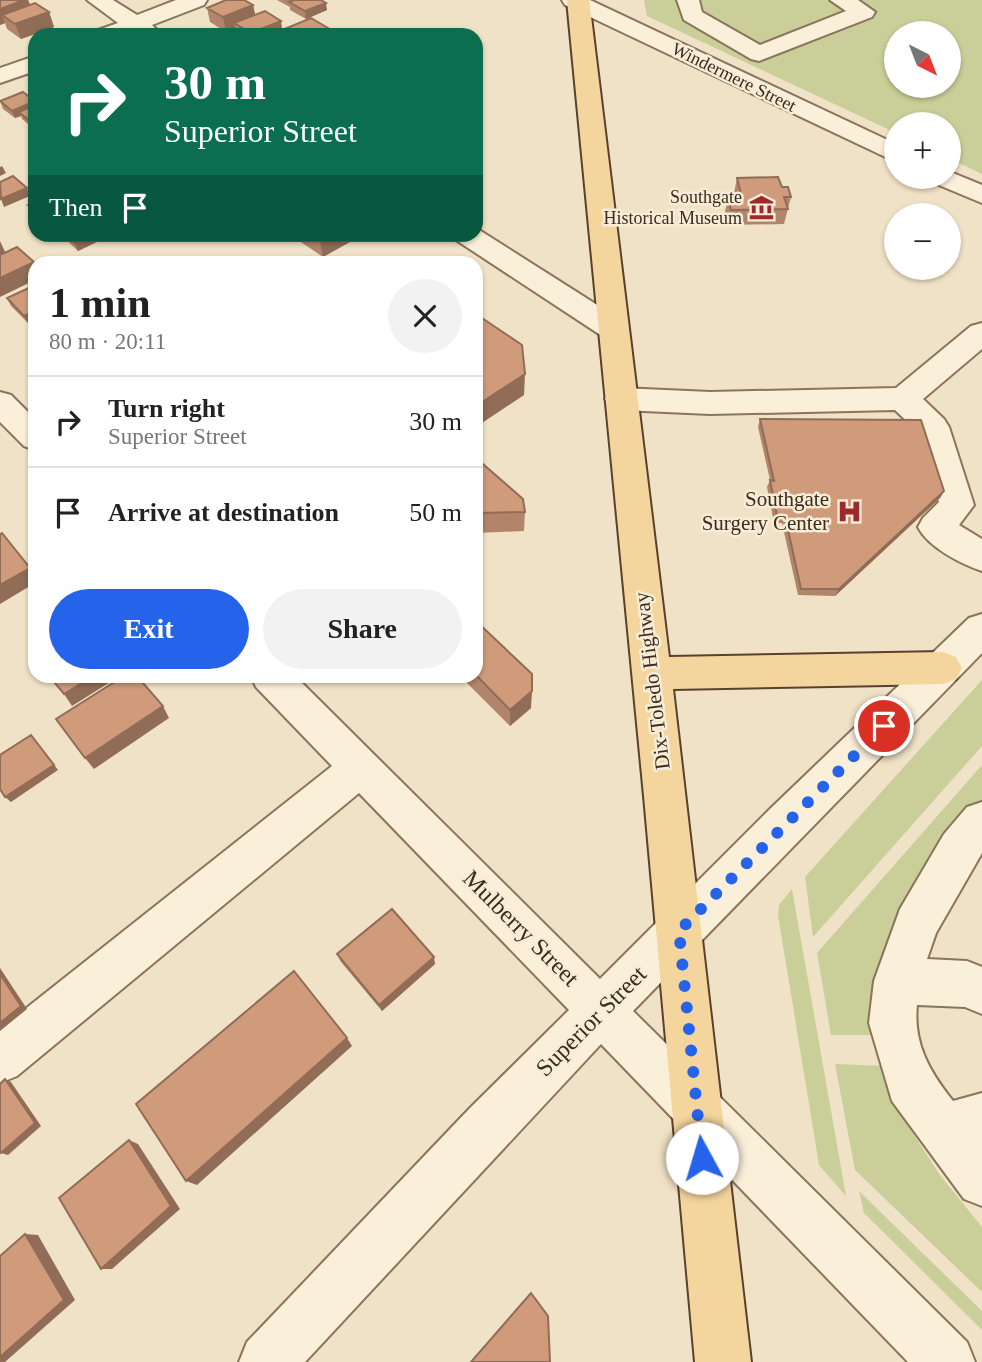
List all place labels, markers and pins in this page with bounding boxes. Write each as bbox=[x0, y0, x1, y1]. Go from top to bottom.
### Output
place label: Southgate Historical Museum bbox=[604, 187, 742, 228]
museum icon: Southgate Historical Museum bbox=[748, 193, 776, 221]
place label: Southgate Surgery Center bbox=[702, 487, 829, 535]
hospital icon: Southgate Surgery Center bbox=[835, 497, 863, 525]
pin bbox=[854, 696, 914, 756]

